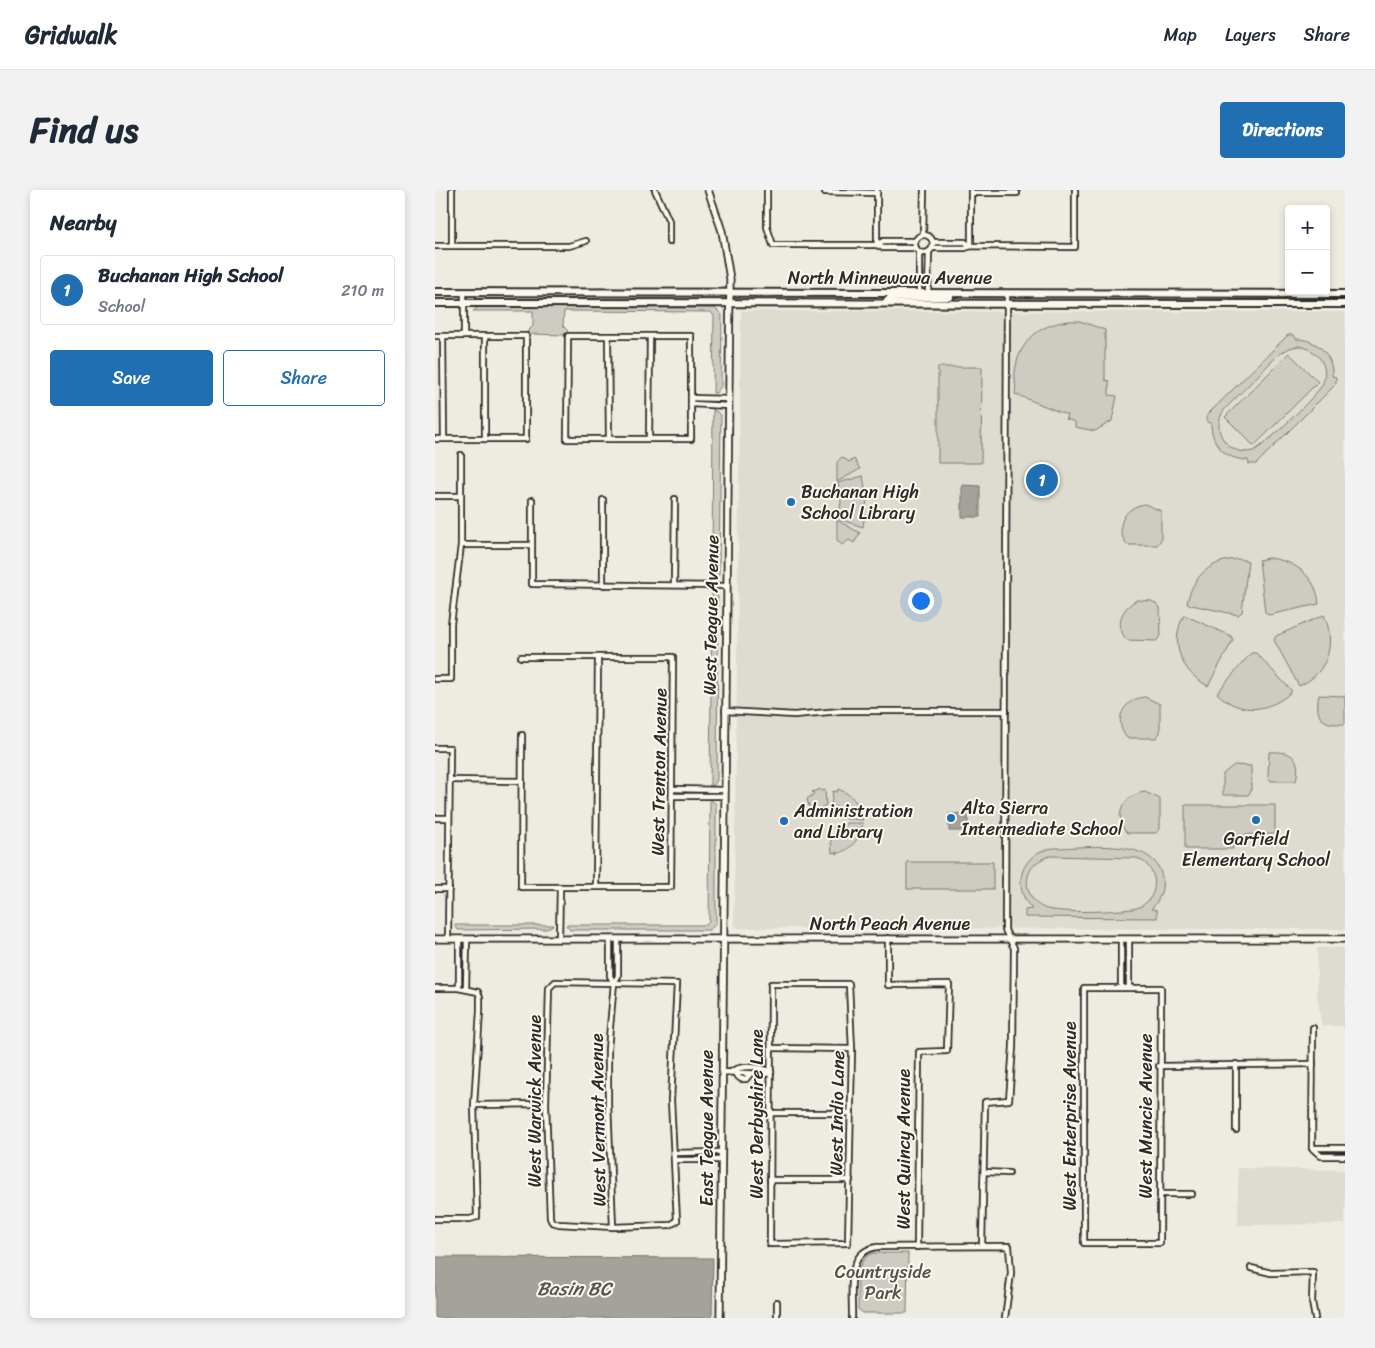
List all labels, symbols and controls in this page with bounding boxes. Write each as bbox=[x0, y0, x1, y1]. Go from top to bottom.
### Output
text: Gridwalk bbox=[25, 14, 117, 56]
text: Map bbox=[1164, 19, 1197, 51]
text: Layers bbox=[1225, 19, 1276, 51]
text: Share bbox=[1304, 19, 1350, 51]
text: Find us bbox=[30, 99, 138, 161]
button: Directions bbox=[1220, 102, 1345, 158]
text: Nearby bbox=[50, 204, 116, 242]
map controls bbox=[1285, 205, 1330, 295]
button: + bbox=[1285, 205, 1330, 250]
button: − bbox=[1285, 250, 1330, 295]
text: Buchanan High School bbox=[98, 259, 283, 292]
street label: North Minnewawa Avenue bbox=[788, 262, 992, 294]
text: 1 bbox=[64, 276, 70, 305]
text: 210 m bbox=[341, 276, 384, 305]
text: School bbox=[98, 292, 145, 321]
button: Save bbox=[50, 350, 213, 406]
button: Share bbox=[223, 350, 385, 406]
pin: 1 bbox=[1026, 461, 1058, 499]
place label: Buchanan High School Library bbox=[801, 476, 919, 529]
marker: Buchanan High School Library bbox=[785, 496, 797, 508]
street label: West Teague Avenue bbox=[694, 535, 728, 695]
your location bbox=[908, 588, 934, 614]
street label: West Trenton Avenue bbox=[642, 688, 676, 856]
place label: Alta Sierra Intermediate School bbox=[960, 792, 1124, 845]
place label: Administration and Library bbox=[793, 795, 913, 848]
marker: Alta Sierra Intermediate School bbox=[945, 812, 957, 824]
marker: Garfield Elementary School bbox=[1250, 814, 1262, 826]
marker: Administration and Library bbox=[778, 815, 790, 827]
place label: Garfield Elementary School bbox=[1182, 823, 1331, 876]
street label: North Peach Avenue bbox=[810, 908, 971, 940]
street label: West Warwick Avenue bbox=[519, 1014, 551, 1187]
street label: West Enterprise Avenue bbox=[1054, 1021, 1086, 1211]
street label: West Derbyshire Lane bbox=[741, 1029, 773, 1199]
street label: West Vermont Avenue bbox=[580, 1033, 616, 1207]
street label: West Muncie Avenue bbox=[1130, 1034, 1162, 1198]
street label: East Teague Avenue bbox=[691, 1050, 723, 1206]
street label: West Indio Lane bbox=[820, 1050, 854, 1176]
street label: West Quincy Avenue bbox=[888, 1068, 920, 1229]
park label: Countryside Park bbox=[835, 1256, 931, 1309]
water label: Basin BC bbox=[537, 1272, 614, 1305]

